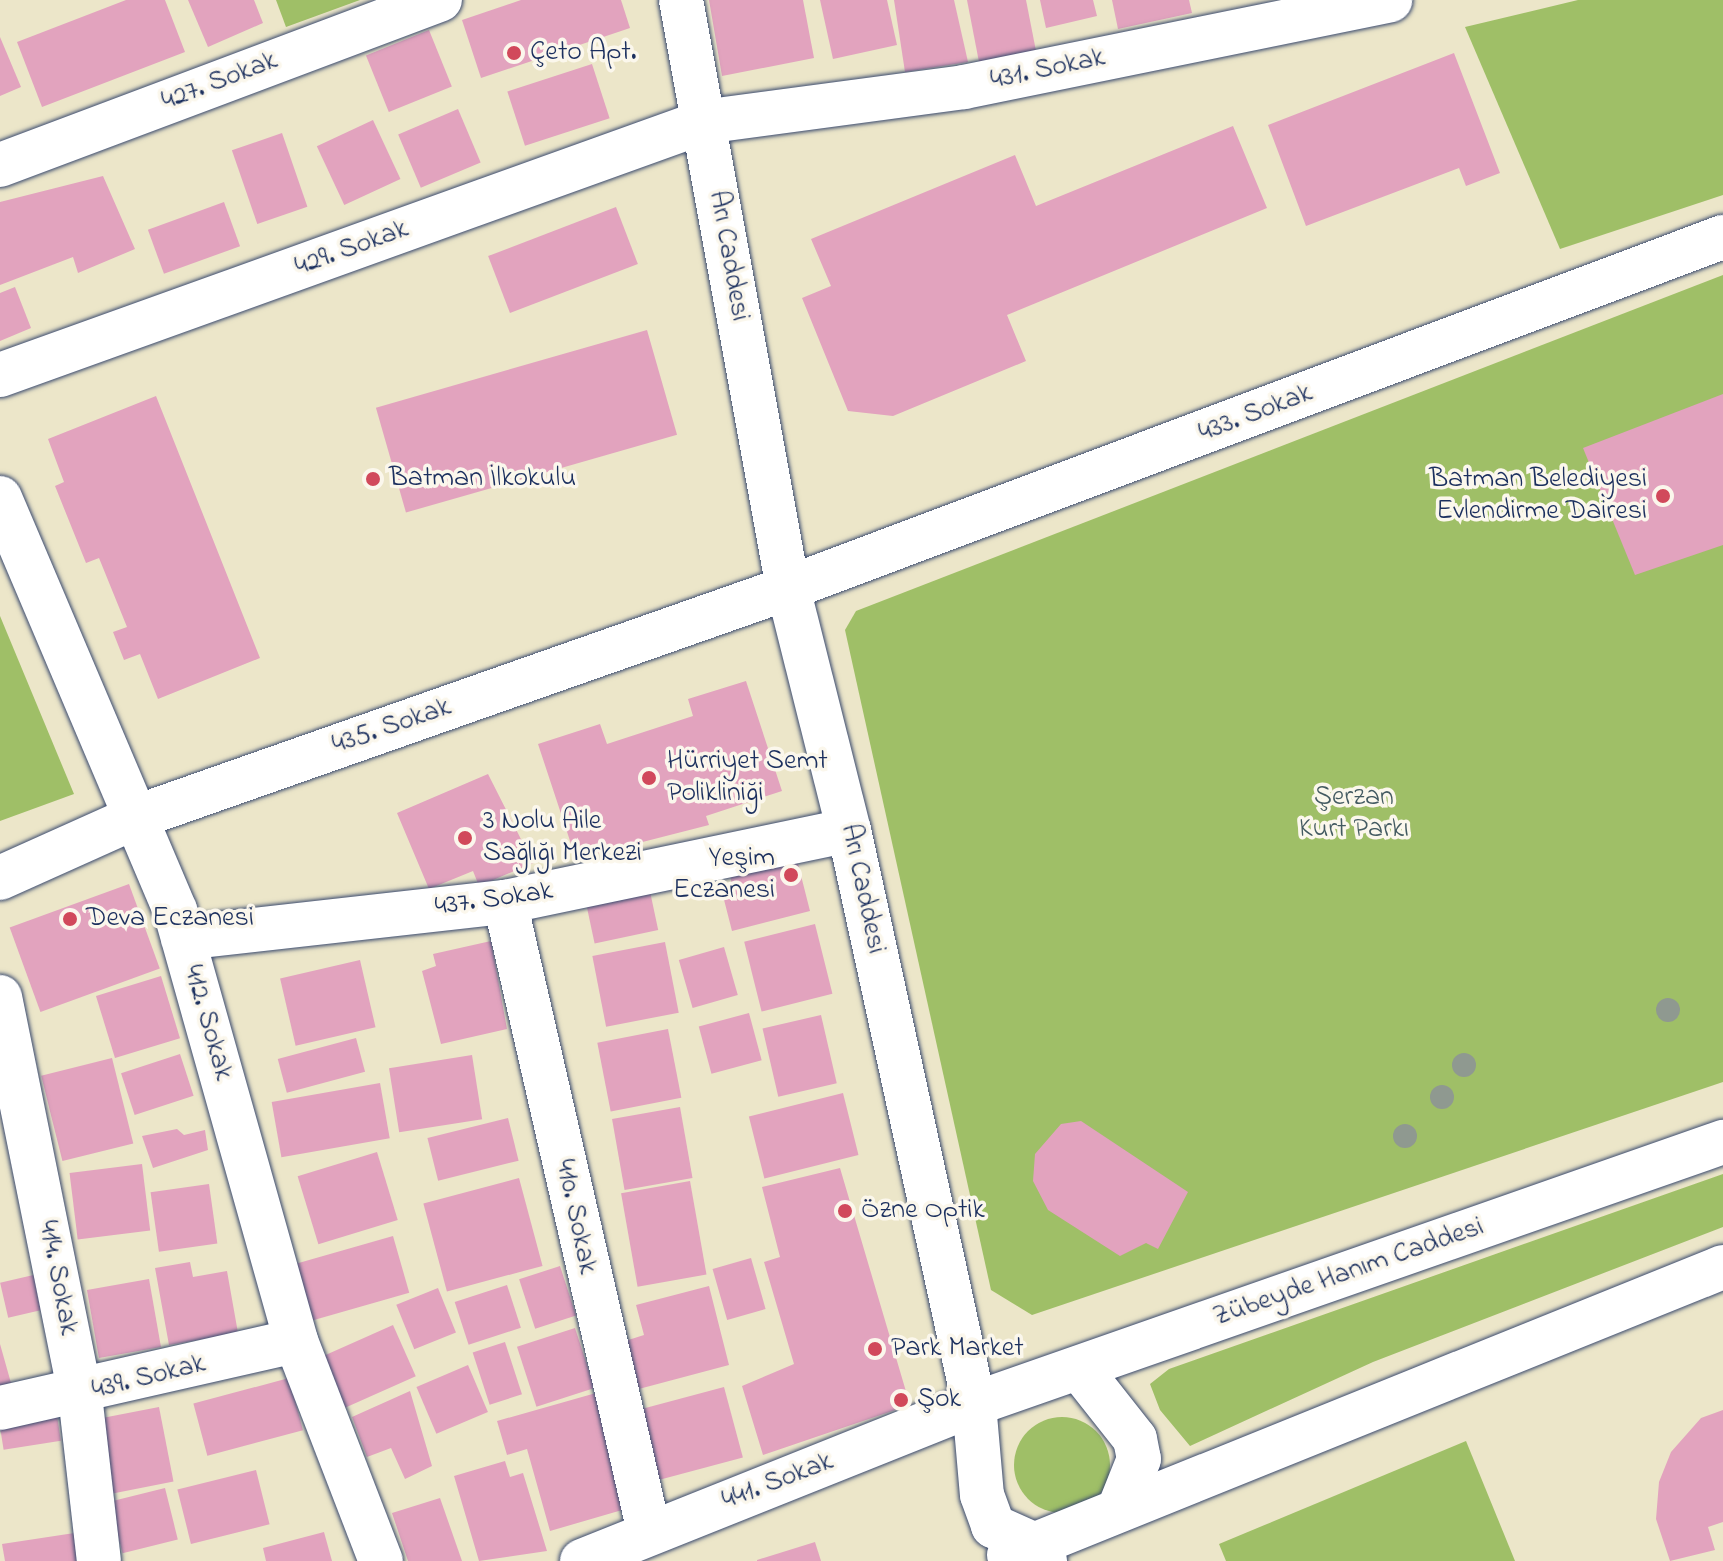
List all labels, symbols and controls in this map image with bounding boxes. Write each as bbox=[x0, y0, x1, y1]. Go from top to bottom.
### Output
place label: Çeto Apt. bbox=[530, 36, 636, 70]
street label: 431. Sokak bbox=[988, 42, 1108, 98]
marker: Çeto Apt. bbox=[505, 44, 523, 62]
street label: 427. Sokak bbox=[157, 45, 283, 119]
street label: Arı Caddesi bbox=[700, 188, 756, 324]
street label: 429. Sokak bbox=[291, 213, 413, 285]
street label: 433. Sokak bbox=[1195, 377, 1317, 451]
place label: Batman İlkokulu bbox=[389, 462, 576, 496]
place label: Batman Belediyesi Evlendirme Dairesi bbox=[1429, 463, 1647, 529]
marker: Batman İlkokulu bbox=[364, 470, 382, 488]
marker: Batman Belediyesi Evlendirme Dairesi bbox=[1654, 487, 1672, 505]
street label: 435. Sokak bbox=[328, 691, 456, 763]
place label: Hürriyet Semt Polikliniği bbox=[667, 745, 828, 811]
marker: Hürriyet Semt Polikliniği bbox=[638, 767, 660, 789]
park label: Şerzan Kurt Parkı bbox=[1299, 781, 1409, 847]
place label: 3 Nolu Aile Sağlığı Merkezi bbox=[483, 805, 642, 871]
street label: Arı Caddesi bbox=[832, 821, 892, 957]
marker: 3 Nolu Aile Sağlığı Merkezi bbox=[454, 827, 476, 849]
place label: Yeşim Eczanesi bbox=[673, 842, 775, 908]
marker: Yeşim Eczanesi bbox=[782, 866, 800, 884]
street label: 437. Sokak bbox=[433, 875, 555, 925]
place label: Deva Eczanesi bbox=[86, 902, 254, 936]
marker: Deva Eczanesi bbox=[61, 910, 79, 928]
street label: 412. Sokak bbox=[175, 961, 239, 1085]
street label: 410. Sokak bbox=[546, 1156, 604, 1278]
place label: Özne Optik bbox=[861, 1194, 985, 1228]
marker: Özne Optik bbox=[836, 1202, 854, 1220]
street label: Zübeyde Hanım Caddesi bbox=[1209, 1211, 1489, 1335]
street label: 414. Sokak bbox=[29, 1218, 85, 1338]
place label: Park Market bbox=[891, 1332, 1024, 1366]
marker: Park Market bbox=[866, 1340, 884, 1358]
street label: 439. Sokak bbox=[89, 1348, 209, 1408]
place label: Şok bbox=[917, 1383, 961, 1417]
marker: Şok bbox=[892, 1391, 910, 1409]
street label: 441. Sokak bbox=[718, 1446, 838, 1518]

